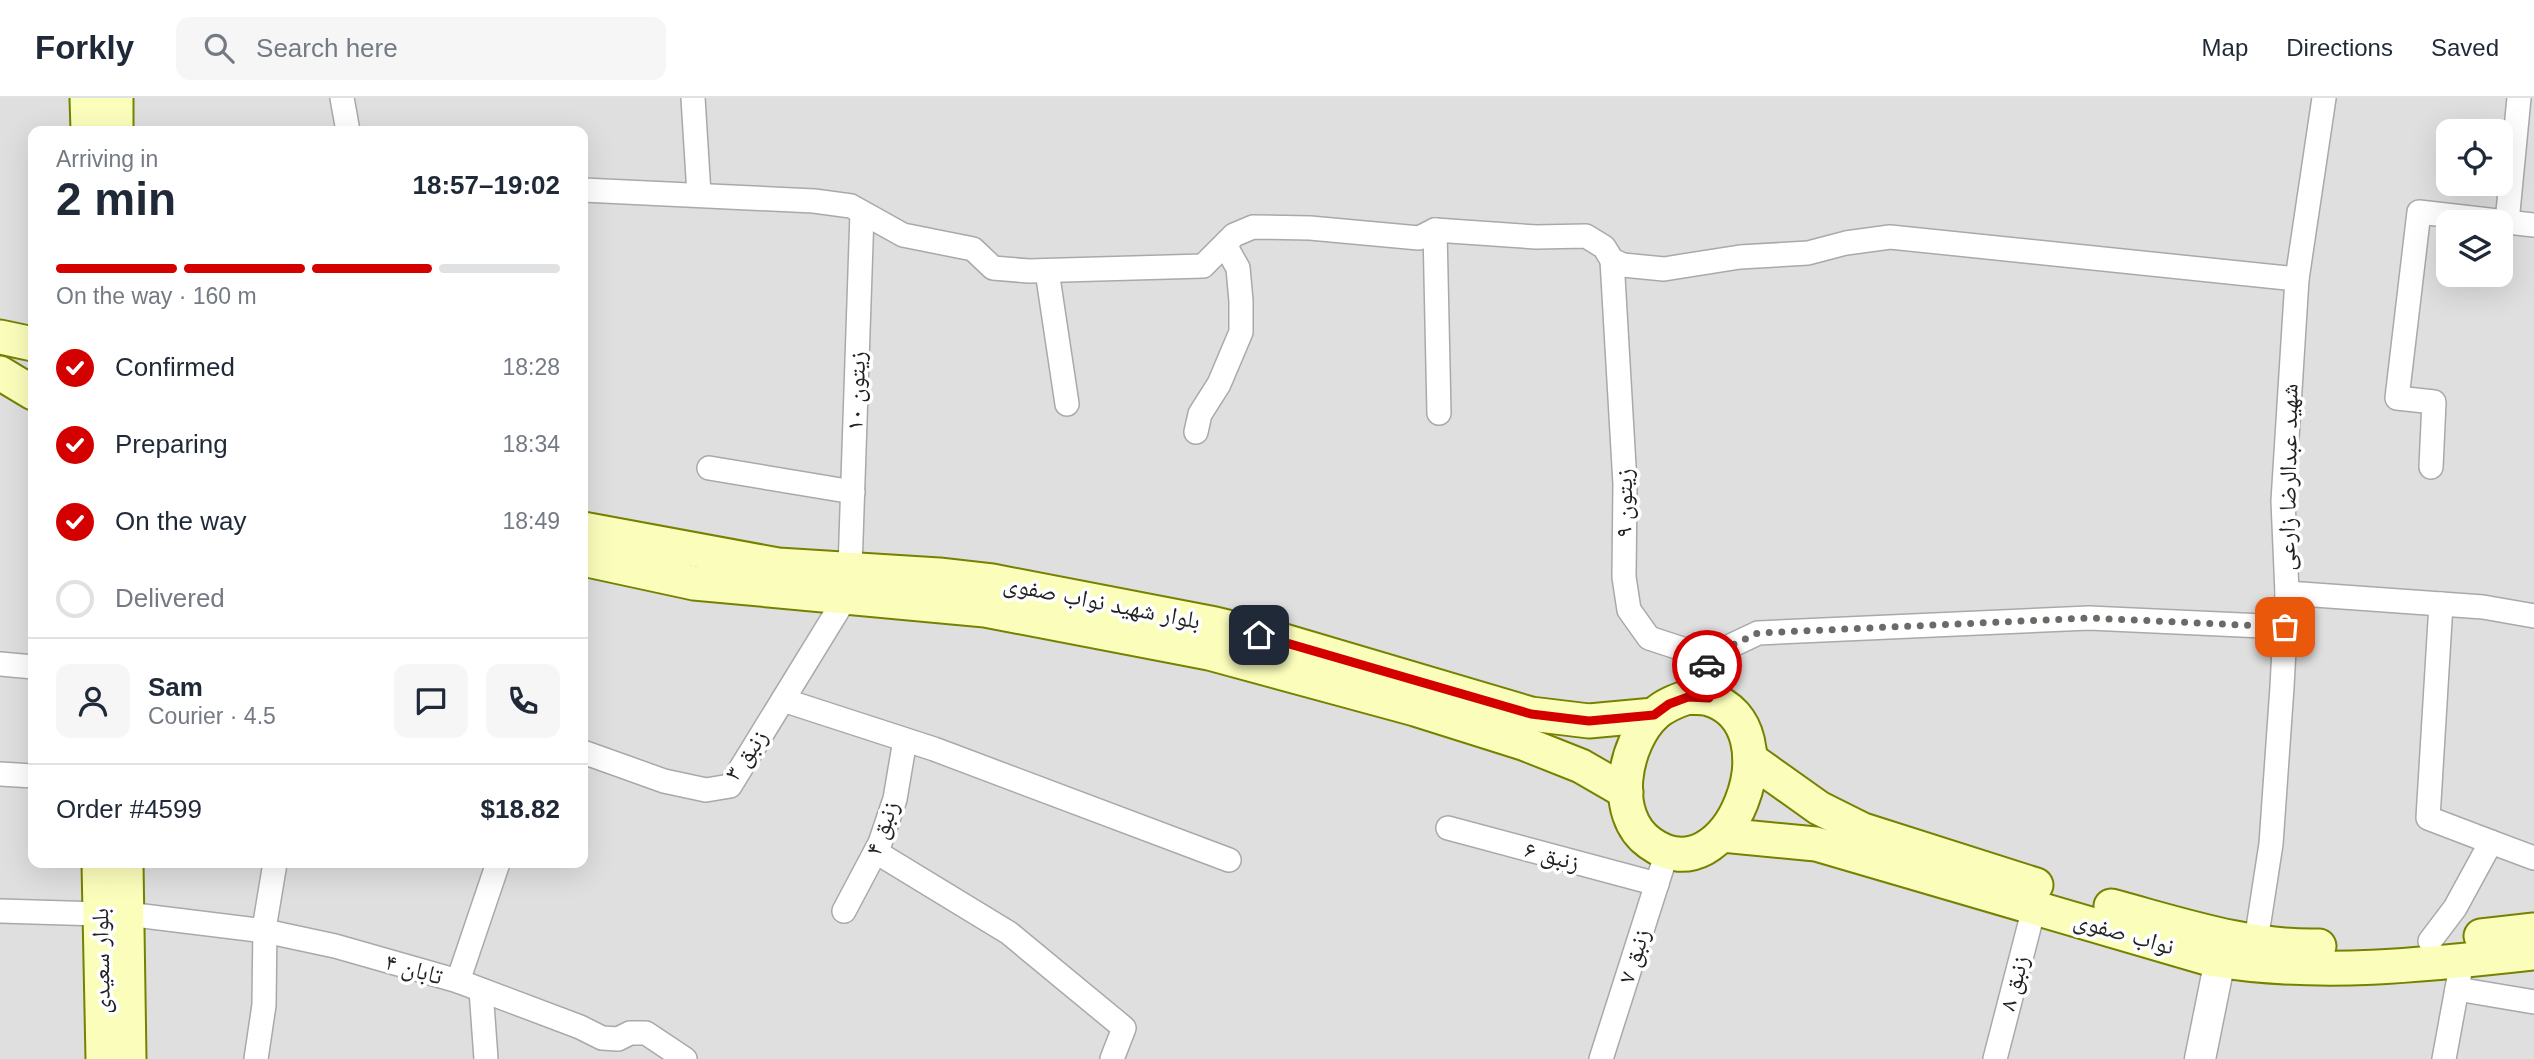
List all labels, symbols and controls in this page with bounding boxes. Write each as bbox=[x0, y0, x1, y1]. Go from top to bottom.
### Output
search box bbox=[176, 17, 666, 80]
text: Forkly bbox=[35, 29, 134, 66]
icon: search bbox=[200, 29, 238, 67]
text: Search here bbox=[256, 33, 398, 63]
text: Map bbox=[2202, 34, 2248, 61]
text: Directions bbox=[2286, 34, 2393, 61]
text: Saved bbox=[2431, 34, 2499, 61]
map controls bbox=[2436, 119, 2513, 287]
button: locate bbox=[2436, 119, 2513, 196]
text: Arriving in bbox=[56, 146, 158, 172]
text: 18:57–19:02 bbox=[413, 170, 560, 200]
text: 2 min bbox=[56, 173, 176, 225]
button: layers bbox=[2436, 210, 2513, 287]
text: On the way · 160 m bbox=[56, 283, 257, 309]
icon: check bbox=[56, 349, 94, 387]
street label: زیتون ۱۰ bbox=[841, 351, 871, 431]
text: Confirmed bbox=[115, 352, 235, 382]
text: 18:28 bbox=[502, 354, 560, 380]
street label: شهید عبدالرضا زارعی bbox=[2272, 383, 2304, 571]
icon: check bbox=[56, 426, 94, 464]
text: Preparing bbox=[115, 429, 228, 459]
text: 18:34 bbox=[502, 431, 560, 457]
street label: زیتون ۹ bbox=[1610, 469, 1638, 537]
icon: check bbox=[56, 503, 94, 541]
text: On the way bbox=[115, 506, 247, 536]
text: 18:49 bbox=[502, 508, 560, 534]
street label: بلوار شهید نواب صفوی bbox=[1001, 569, 1203, 635]
text: Delivered bbox=[115, 583, 225, 613]
pin bbox=[2255, 597, 2315, 657]
pin bbox=[1229, 605, 1289, 665]
icon: bag bbox=[2266, 608, 2304, 646]
icon: home bbox=[1240, 616, 1278, 654]
courier bbox=[1672, 630, 1742, 700]
icon: car bbox=[1688, 646, 1726, 684]
button: person bbox=[56, 664, 130, 738]
button: chat bbox=[394, 664, 468, 738]
button: phone bbox=[486, 664, 560, 738]
text: Sam bbox=[148, 672, 203, 702]
text: Courier · 4.5 bbox=[148, 703, 276, 729]
street label: زنبق ۳ bbox=[719, 724, 773, 786]
text: Order #4599 bbox=[56, 794, 202, 824]
text: $18.82 bbox=[480, 794, 560, 824]
street label: زنبق ۴ bbox=[859, 797, 905, 859]
street label: زنبق ۶ bbox=[1521, 835, 1583, 877]
street label: نواب صفوی bbox=[2071, 905, 2177, 961]
street label: بلوار سعیدی bbox=[86, 908, 116, 1014]
street label: زنبق ۷ bbox=[1612, 925, 1656, 987]
street label: تابان ۴ bbox=[382, 947, 446, 991]
street label: زنبق ۸ bbox=[1993, 952, 2035, 1014]

